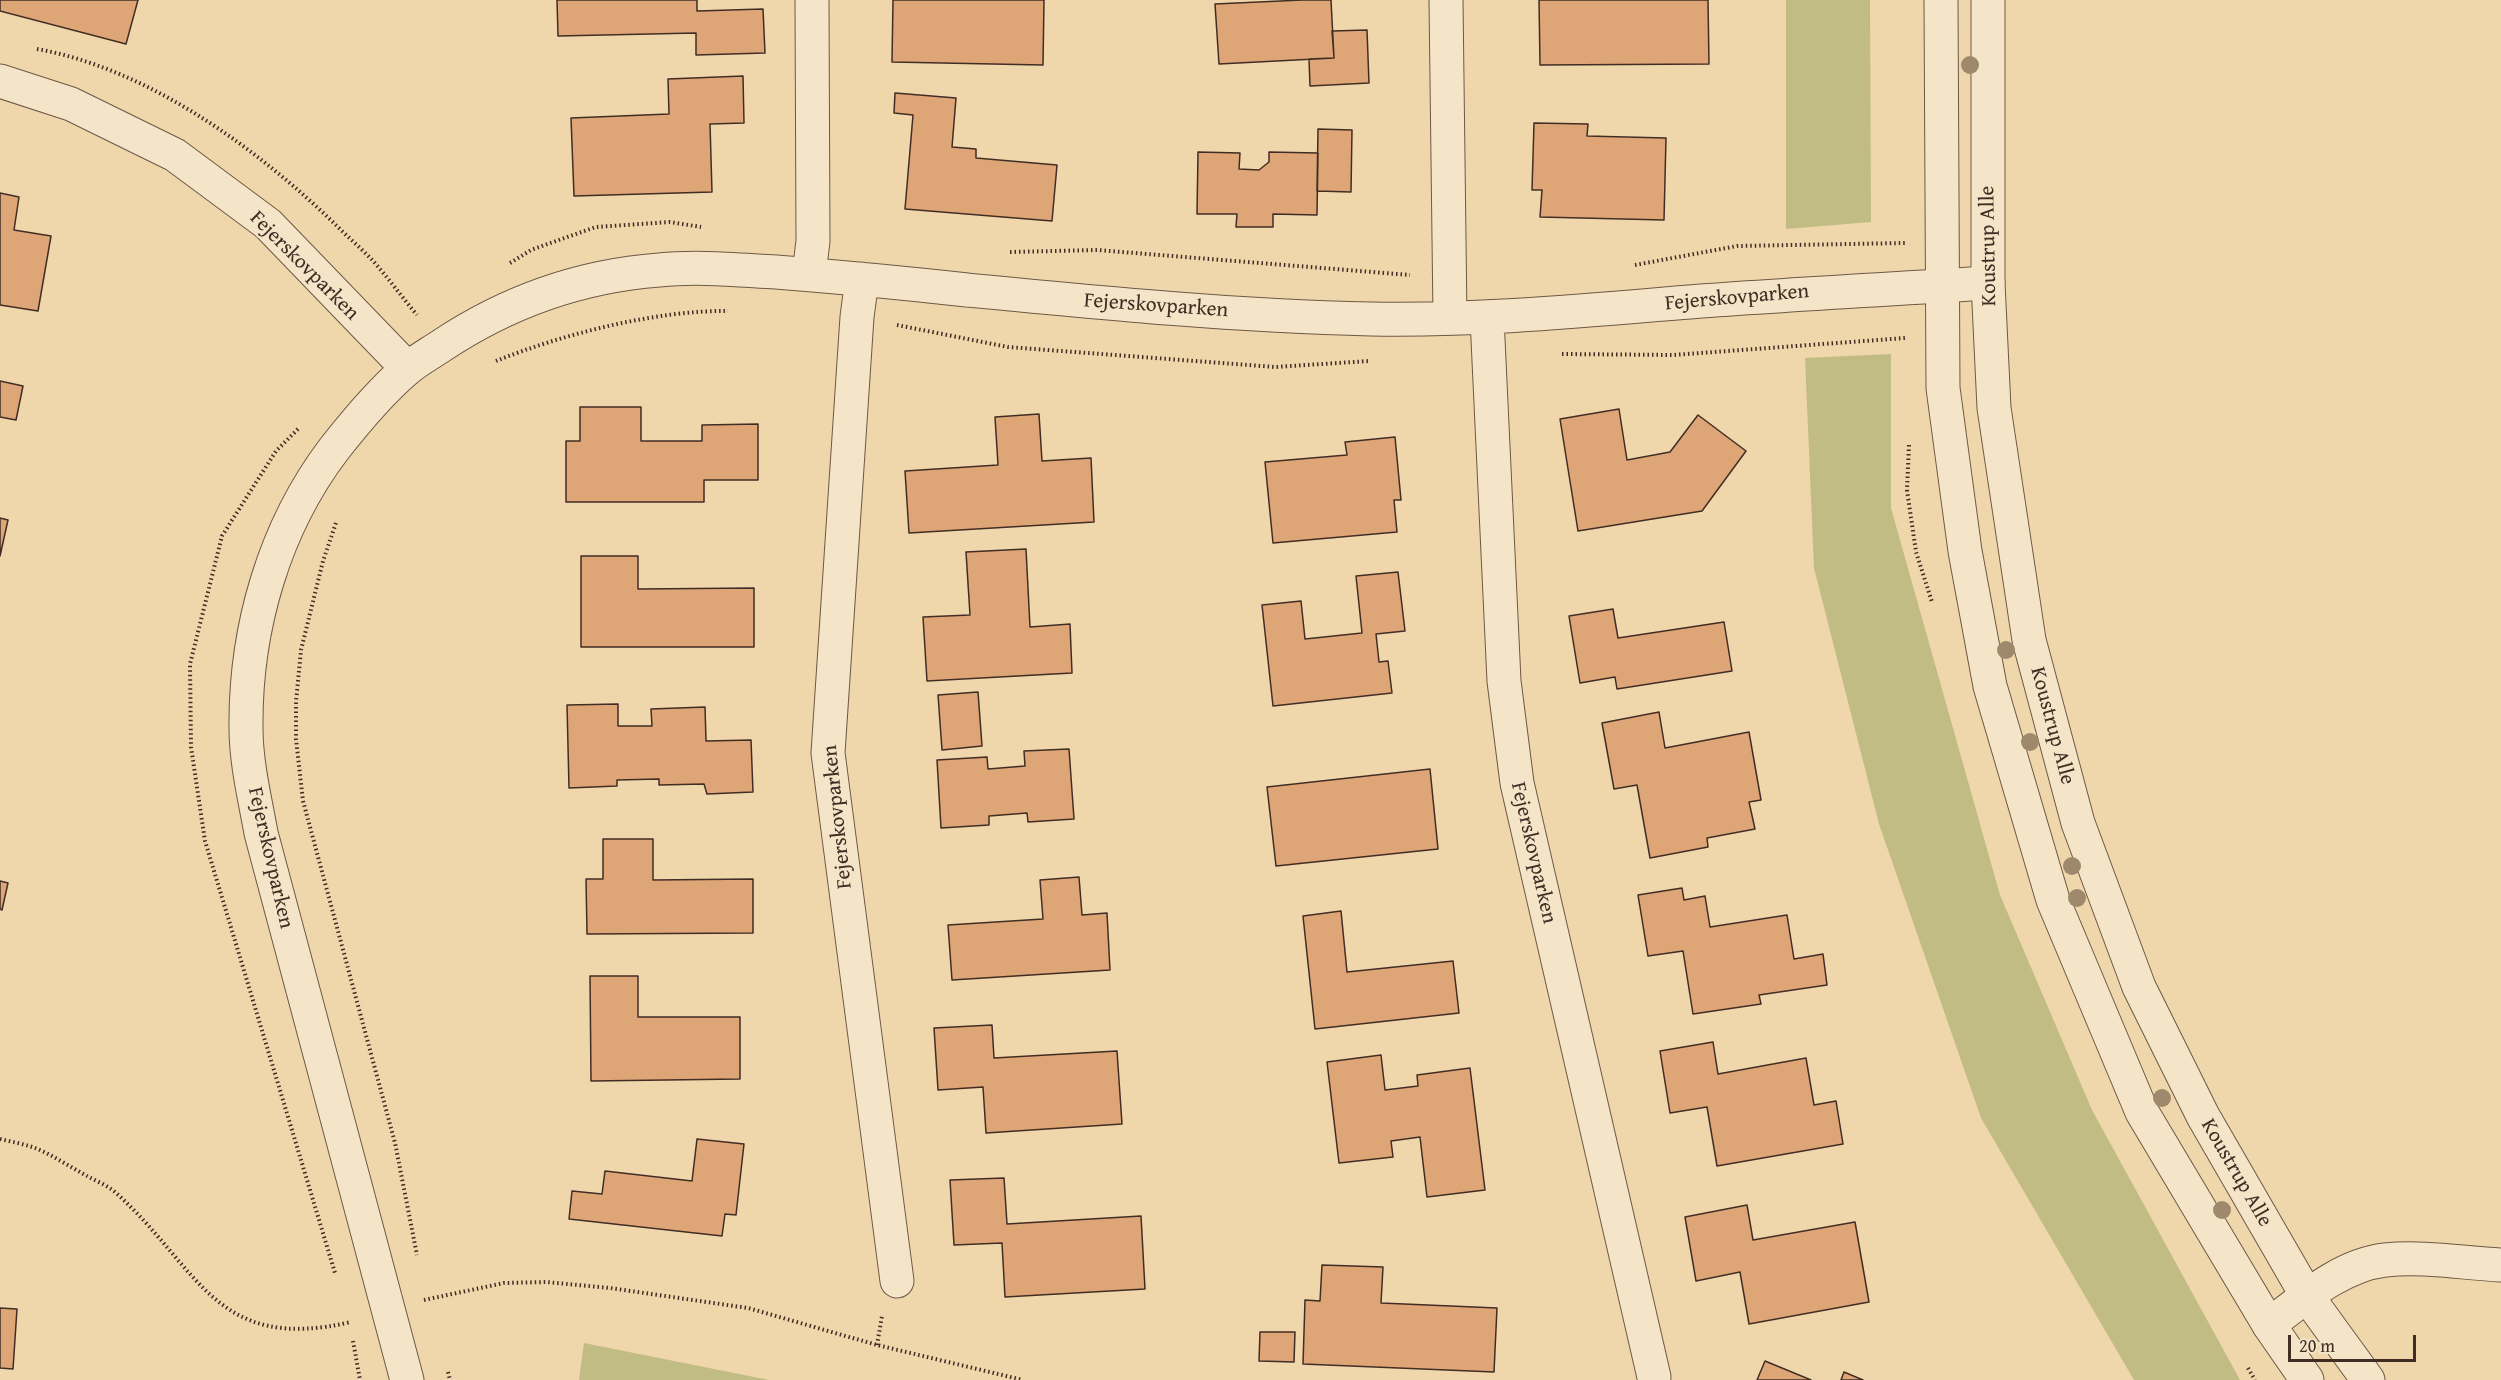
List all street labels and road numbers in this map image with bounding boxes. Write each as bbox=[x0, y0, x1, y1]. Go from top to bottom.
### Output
street label: Koustrup Alle bbox=[1975, 185, 2003, 307]
street label: Fejerskovparken bbox=[244, 206, 364, 326]
street label: Fejerskovparken bbox=[1664, 279, 1810, 317]
street label: Fejerskovparken bbox=[1083, 288, 1229, 324]
street label: Koustrup Alle bbox=[2024, 664, 2080, 788]
street label: Fejerskovparken bbox=[818, 744, 858, 890]
street label: Fejerskovparken bbox=[1504, 780, 1562, 926]
street label: Fejerskovparken bbox=[241, 785, 299, 931]
street label: Koustrup Alle bbox=[2195, 1114, 2277, 1232]

